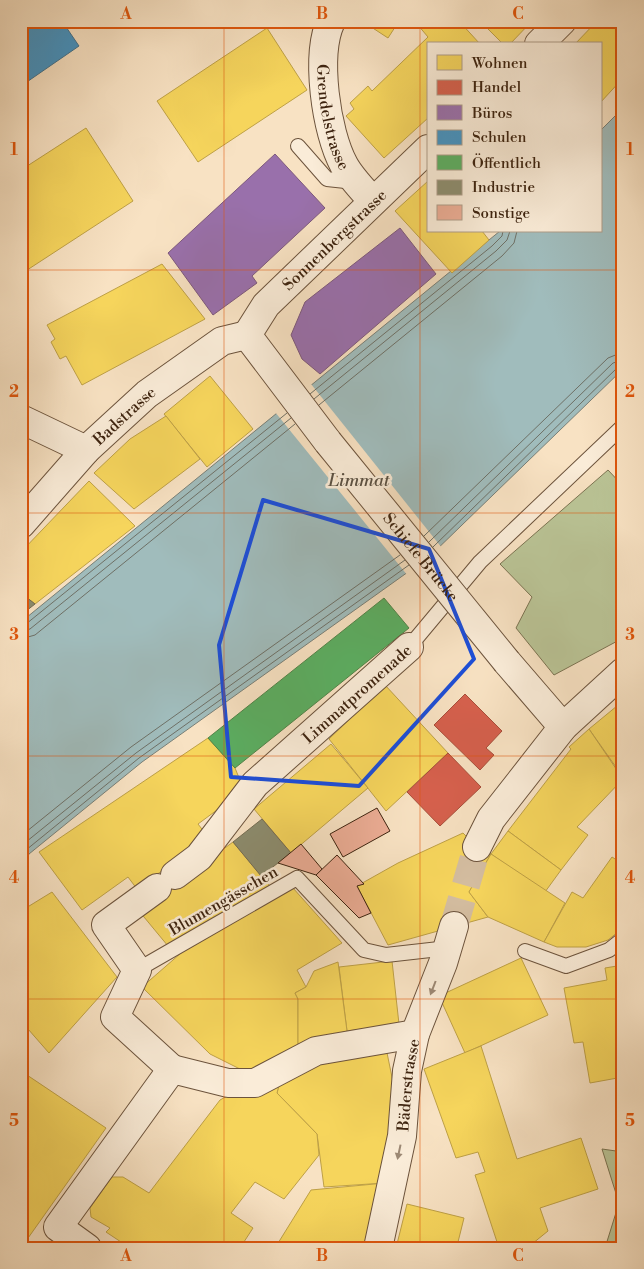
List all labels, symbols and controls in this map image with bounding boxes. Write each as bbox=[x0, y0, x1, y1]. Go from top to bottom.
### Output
text: A bbox=[119, 4, 132, 24]
text: B bbox=[316, 4, 328, 24]
text: C bbox=[512, 4, 524, 24]
legend bbox=[427, 42, 602, 232]
text: Wohnen bbox=[471, 54, 527, 73]
street label: Grendelstrasse bbox=[312, 64, 354, 174]
text: Handel bbox=[472, 78, 522, 97]
text: Büros bbox=[471, 104, 512, 123]
text: Schulen bbox=[472, 128, 527, 147]
text: 1 bbox=[10, 140, 18, 160]
text: 1 bbox=[626, 140, 634, 160]
text: Öffentlich bbox=[472, 153, 541, 173]
text: Industrie bbox=[472, 178, 535, 197]
street label: Sonnenbergstrasse bbox=[278, 185, 391, 295]
text: Sonstige bbox=[472, 204, 530, 223]
text: 2 bbox=[9, 382, 19, 402]
street label: Badstrasse bbox=[88, 382, 160, 450]
text: 2 bbox=[625, 382, 635, 402]
water label: Limmat bbox=[327, 469, 391, 492]
street label: Schiefe Brücke bbox=[378, 509, 463, 606]
text: 3 bbox=[9, 625, 19, 645]
text: 3 bbox=[625, 625, 635, 645]
street label: Limmatpromenade bbox=[298, 640, 416, 748]
street label: Blumengässchen bbox=[165, 861, 282, 941]
text: 4 bbox=[9, 868, 20, 888]
text: 4 bbox=[625, 868, 636, 888]
one-way arrow bbox=[429, 981, 437, 996]
street label: Bäderstrasse bbox=[393, 1037, 425, 1133]
text: 5 bbox=[9, 1111, 19, 1131]
text: 5 bbox=[625, 1111, 635, 1131]
one-way arrow bbox=[394, 1144, 402, 1160]
text: A bbox=[119, 1246, 132, 1266]
text: B bbox=[316, 1246, 328, 1266]
text: C bbox=[512, 1246, 524, 1266]

